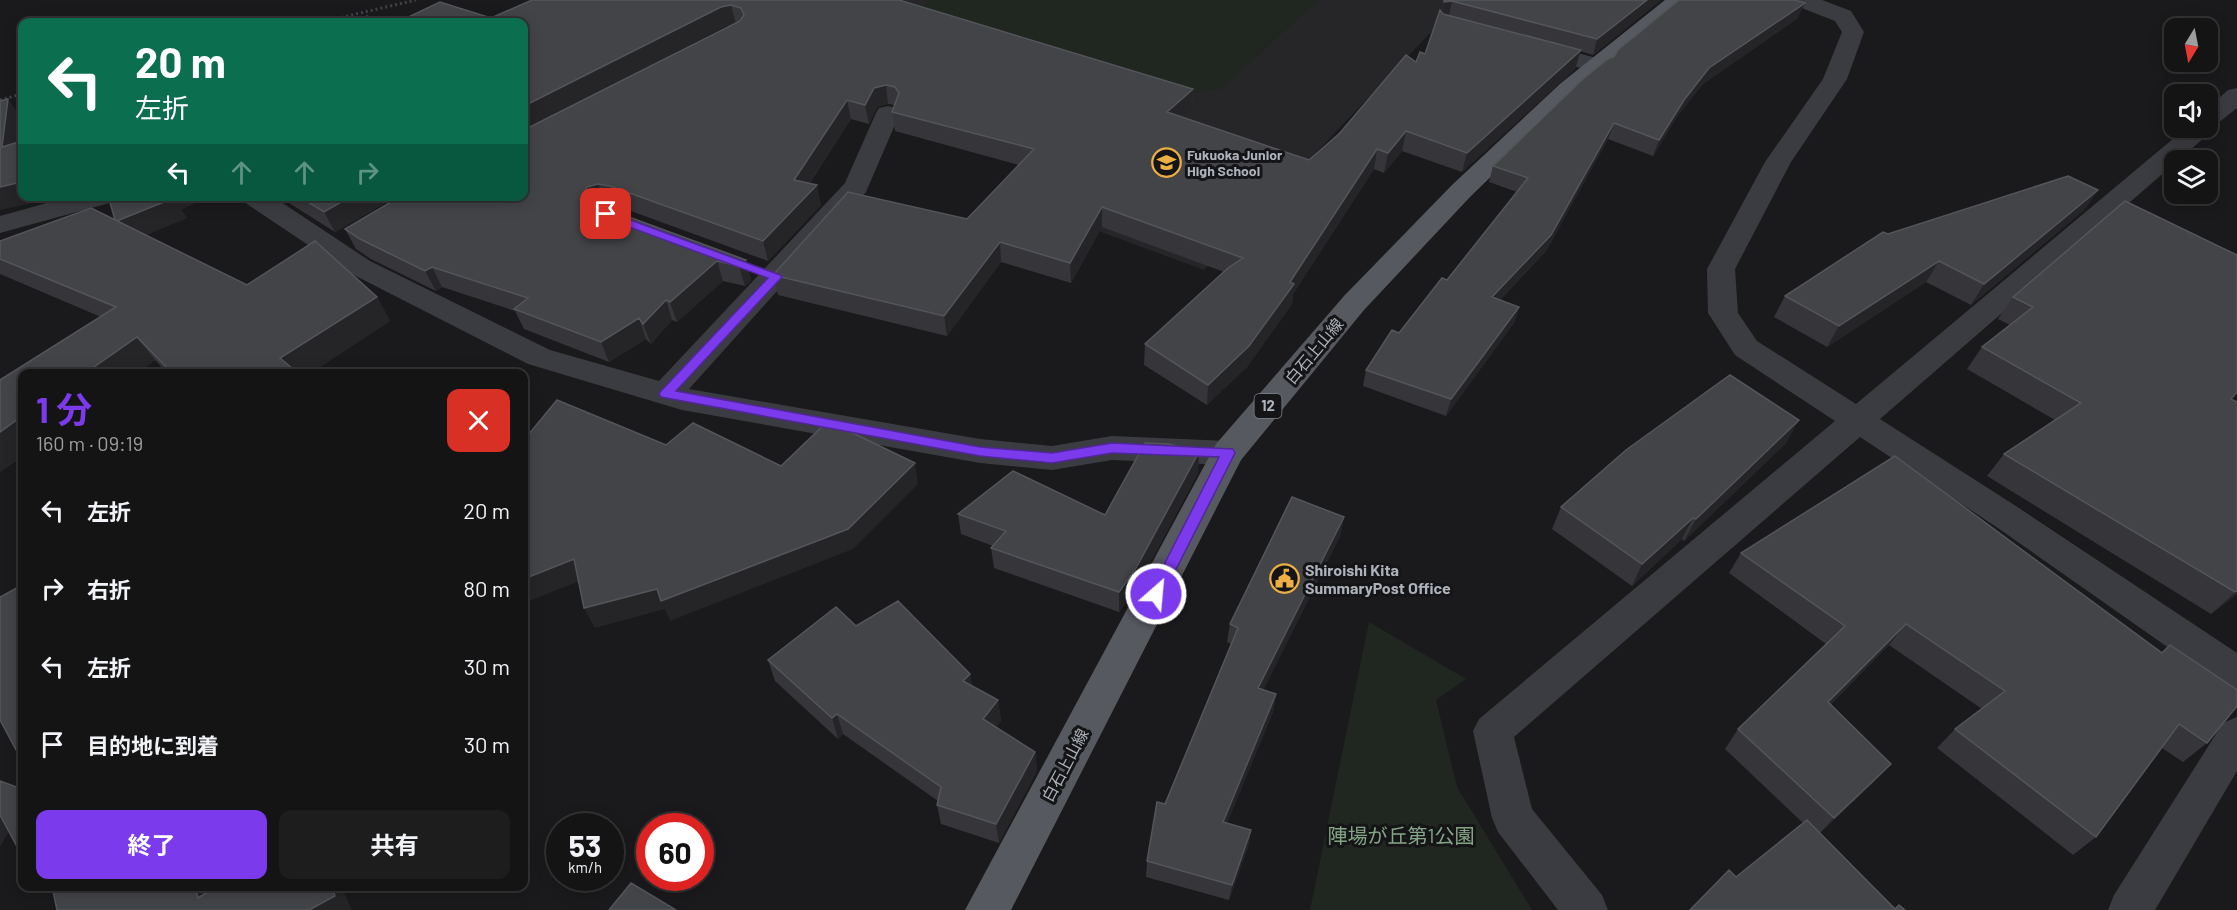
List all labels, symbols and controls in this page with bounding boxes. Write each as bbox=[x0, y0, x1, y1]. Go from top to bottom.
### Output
north arrow bbox=[2164, 18, 2218, 72]
map controls bbox=[2164, 18, 2218, 204]
text: 20 m bbox=[135, 36, 226, 86]
icon: left bbox=[36, 42, 114, 120]
button: sound bbox=[2164, 84, 2218, 138]
text: 左折 bbox=[135, 91, 189, 123]
place label: Fukuoka Junior High School bbox=[1187, 146, 1283, 179]
school or university icon: Fukuoka Junior High School bbox=[1150, 147, 1182, 179]
button: layers bbox=[2164, 150, 2218, 204]
icon: left bbox=[162, 156, 195, 189]
icon: ahead bbox=[225, 156, 258, 189]
icon: ahead bbox=[288, 156, 321, 189]
icon: right bbox=[351, 156, 384, 189]
pin bbox=[580, 188, 631, 239]
icon: arrive bbox=[589, 197, 622, 230]
street label: 白石上山線 bbox=[1281, 314, 1347, 387]
text: 1 分 bbox=[36, 387, 92, 430]
button: close bbox=[447, 389, 510, 452]
road number: 12 bbox=[1254, 394, 1282, 418]
text: 160 m · 09:19 bbox=[36, 431, 143, 455]
icon: left bbox=[36, 494, 69, 527]
text: 20 m bbox=[463, 497, 510, 523]
text: 左折 bbox=[87, 498, 131, 524]
place label: Shiroishi Kita SummaryPost Office bbox=[1305, 560, 1451, 597]
position arrow bbox=[1124, 562, 1188, 626]
public building icon: Shiroishi Kita SummaryPost Office bbox=[1268, 563, 1300, 595]
icon: right bbox=[36, 572, 69, 605]
text: 80 m bbox=[464, 575, 510, 601]
text: 右折 bbox=[87, 576, 131, 602]
icon: left bbox=[36, 650, 69, 683]
text: 30 m bbox=[464, 653, 510, 679]
text: 左折 bbox=[87, 654, 131, 680]
street label: 白石上山線 bbox=[1037, 725, 1092, 805]
icon: arrive bbox=[36, 728, 69, 761]
text: 30 m bbox=[464, 731, 510, 757]
text: 目的地に到着 bbox=[87, 732, 219, 758]
button: 終了 bbox=[36, 810, 267, 879]
button: 共有 bbox=[279, 810, 510, 879]
speed limit sign: 60 bbox=[636, 813, 714, 891]
park label: 陣場が丘第1公園 bbox=[1328, 823, 1475, 847]
text: 53 bbox=[569, 827, 601, 863]
text: km/h bbox=[568, 858, 602, 876]

